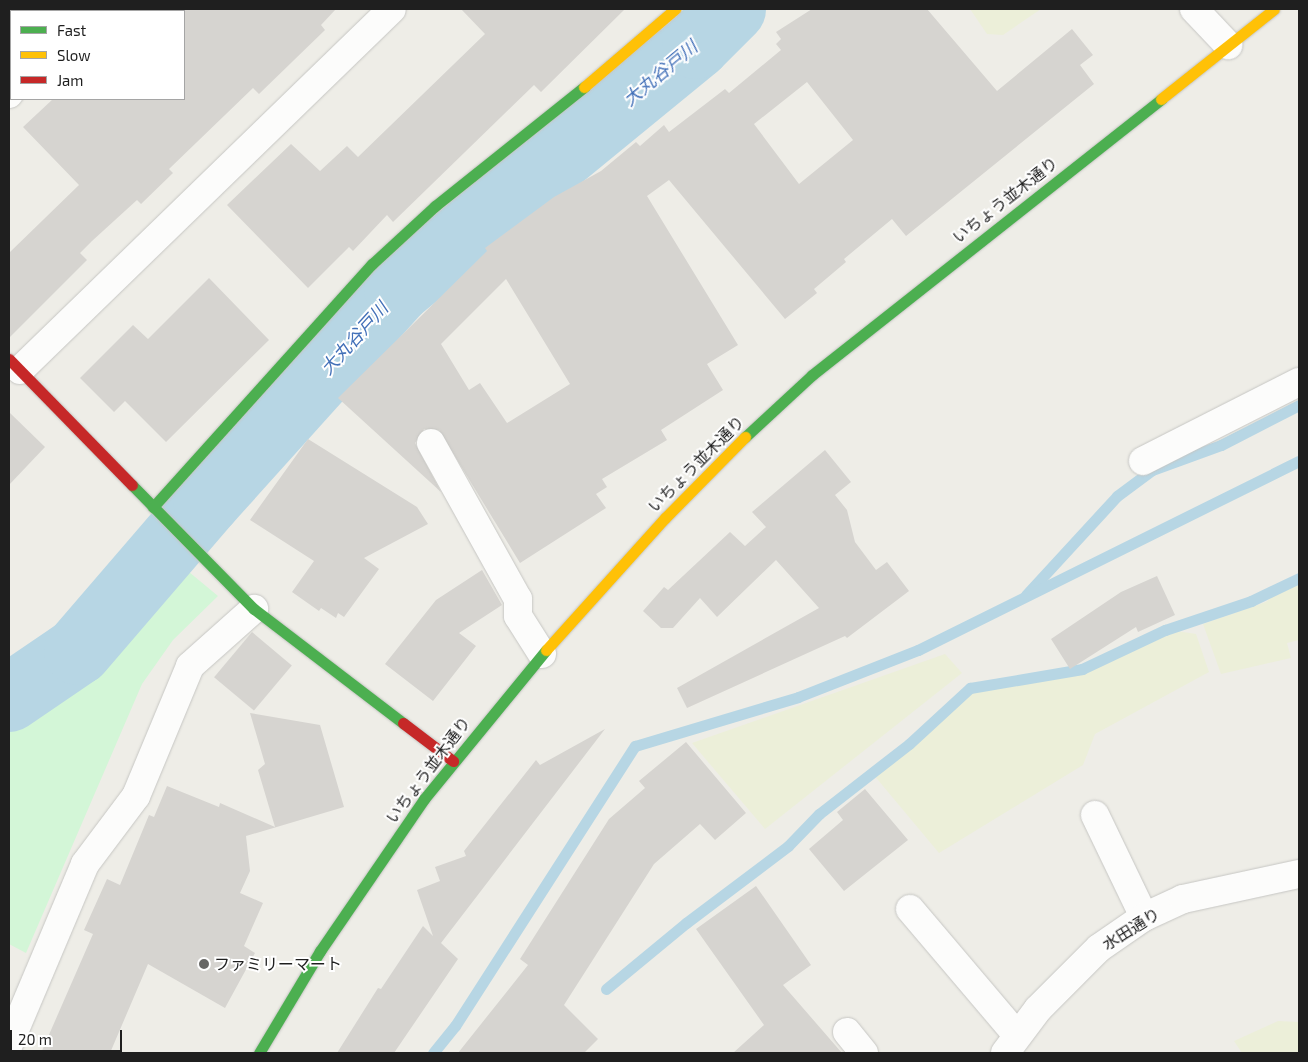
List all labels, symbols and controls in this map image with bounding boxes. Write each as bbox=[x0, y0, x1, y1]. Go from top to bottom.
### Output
legend bbox=[10, 10, 185, 100]
text: Fast bbox=[57, 21, 86, 39]
water label: 大丸谷戸川 bbox=[619, 36, 701, 110]
text: Slow bbox=[57, 46, 91, 64]
text: Jam bbox=[57, 71, 83, 89]
street label: いちょう並木通り bbox=[949, 153, 1061, 247]
water label: 大丸谷戸川 bbox=[316, 297, 392, 379]
street label: いちょう並木通り bbox=[644, 412, 748, 516]
street label: いちょう並木通り bbox=[382, 713, 474, 827]
street label: 水田通り bbox=[1099, 904, 1163, 954]
place label: ファミリーマート bbox=[214, 954, 342, 974]
marker: ファミリーマート bbox=[198, 958, 210, 970]
scale bar bbox=[12, 1020, 125, 1052]
text: 20 m bbox=[18, 1030, 52, 1048]

